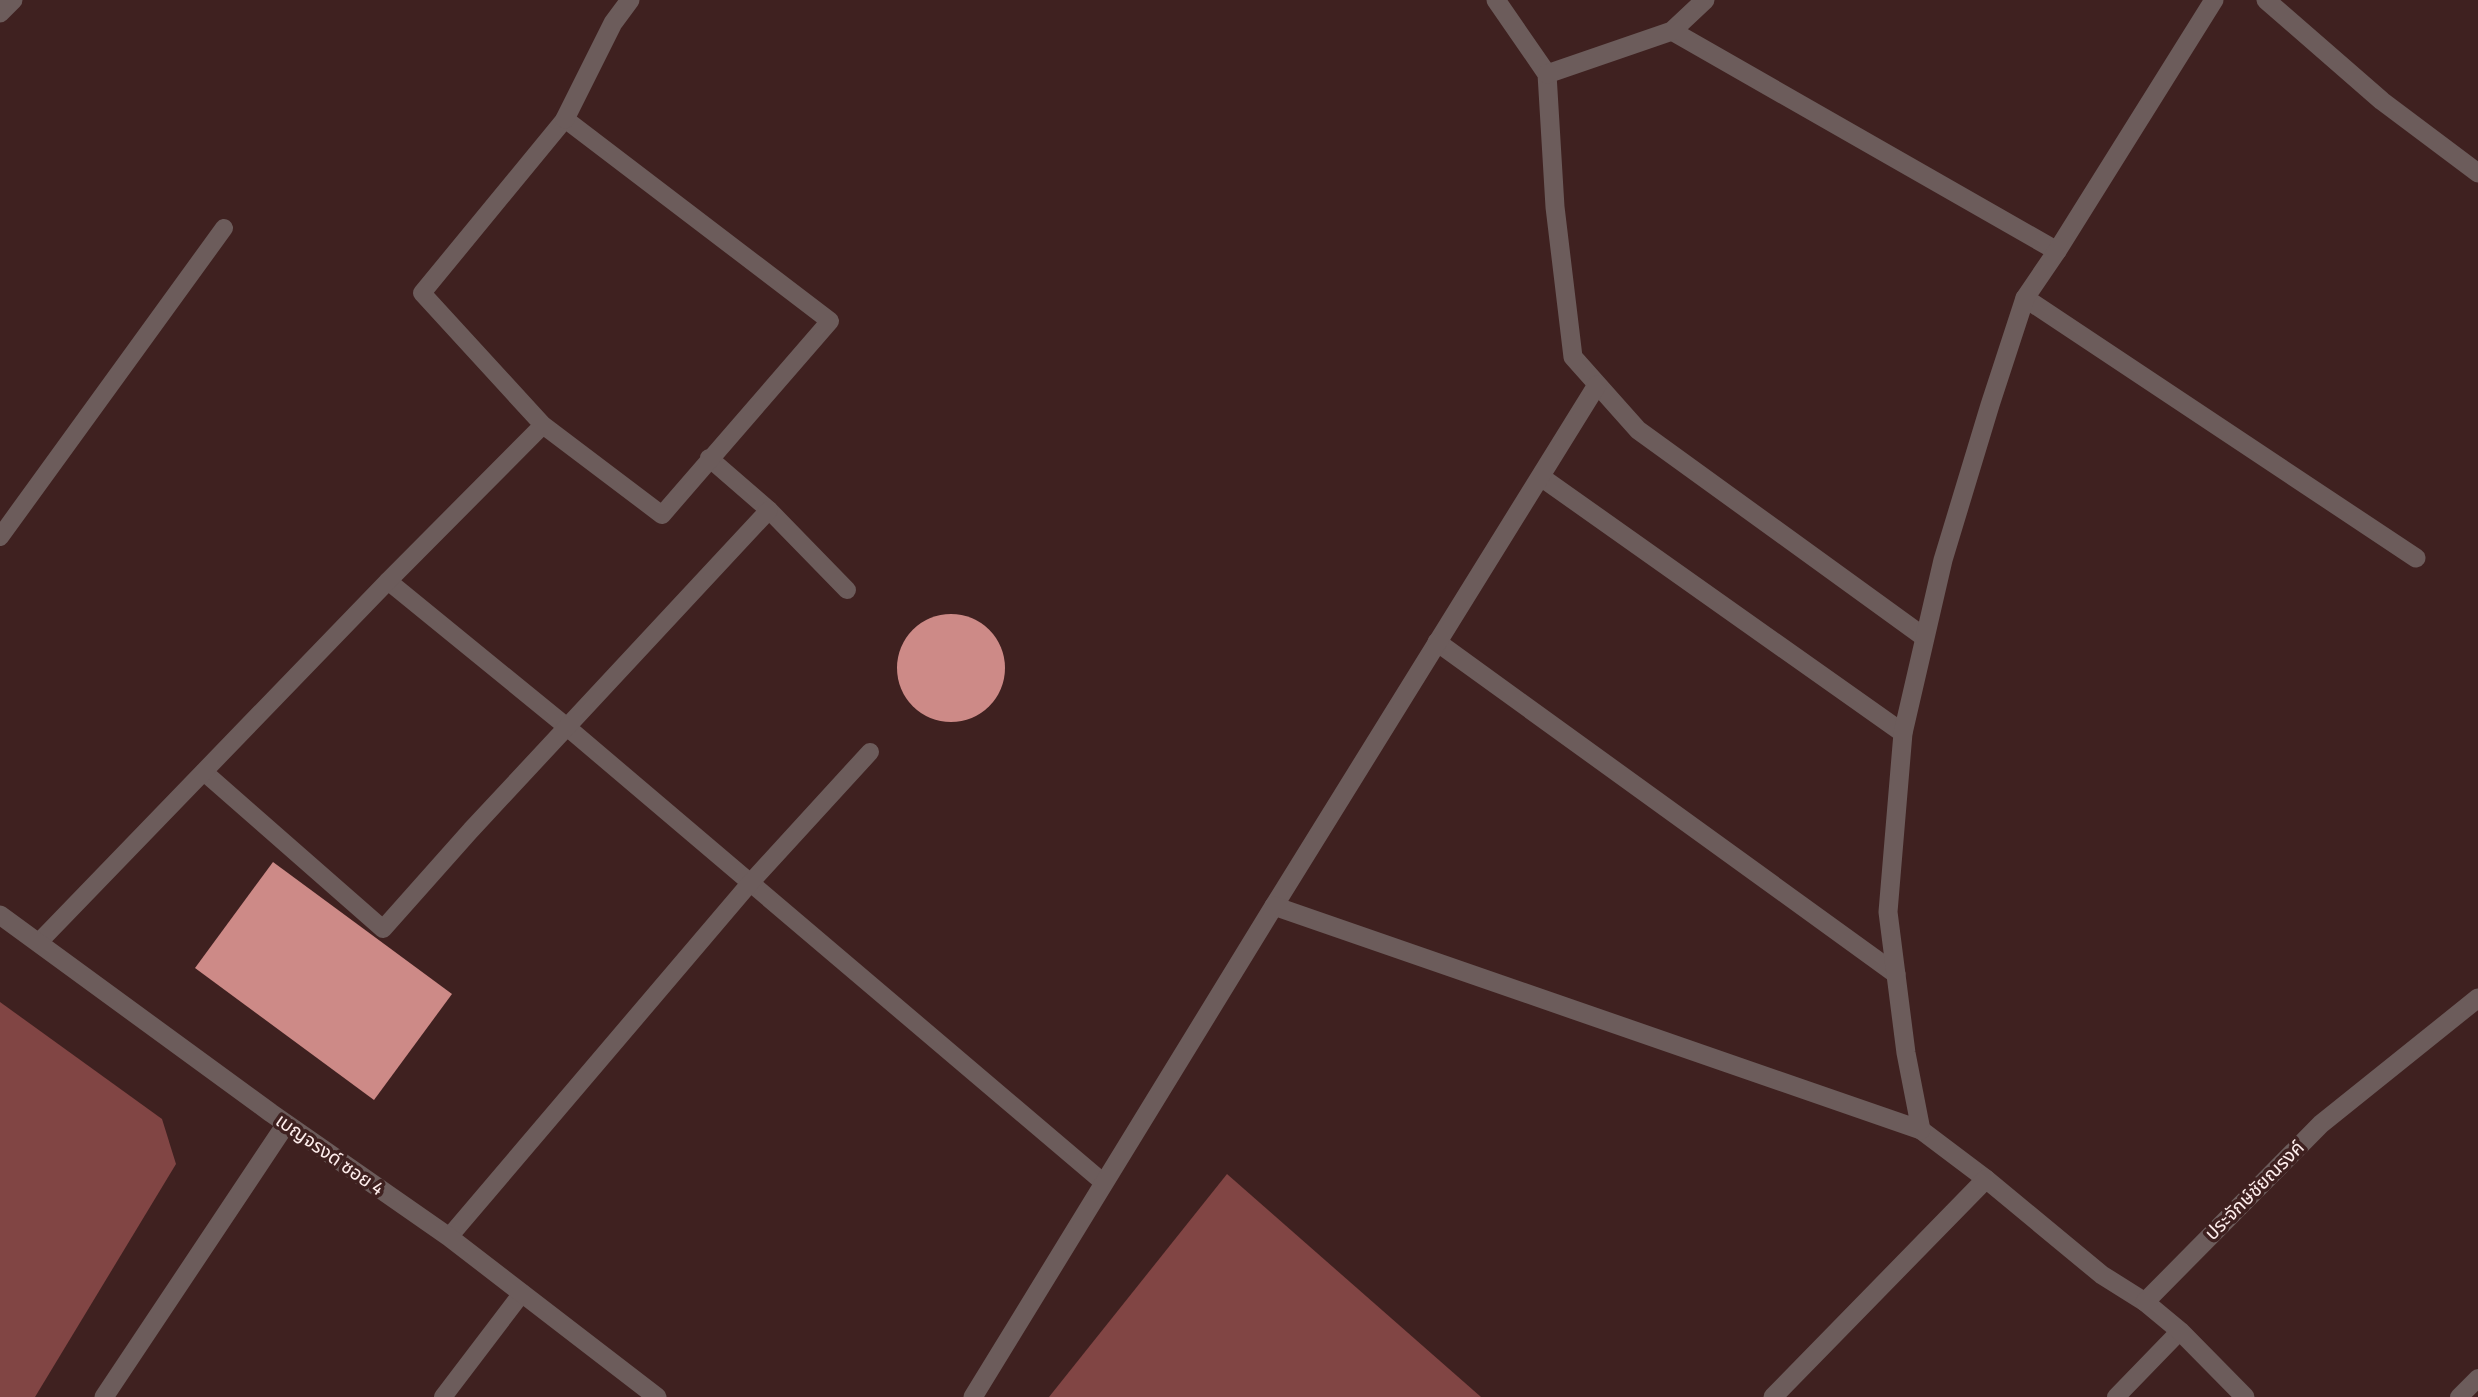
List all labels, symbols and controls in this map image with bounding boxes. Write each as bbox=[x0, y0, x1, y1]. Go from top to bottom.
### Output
street label: เบญจรงด์ ซอย 4 bbox=[271, 1109, 388, 1200]
street label: ประจักษ์ชัยณรงค์ bbox=[2200, 1136, 2309, 1245]

